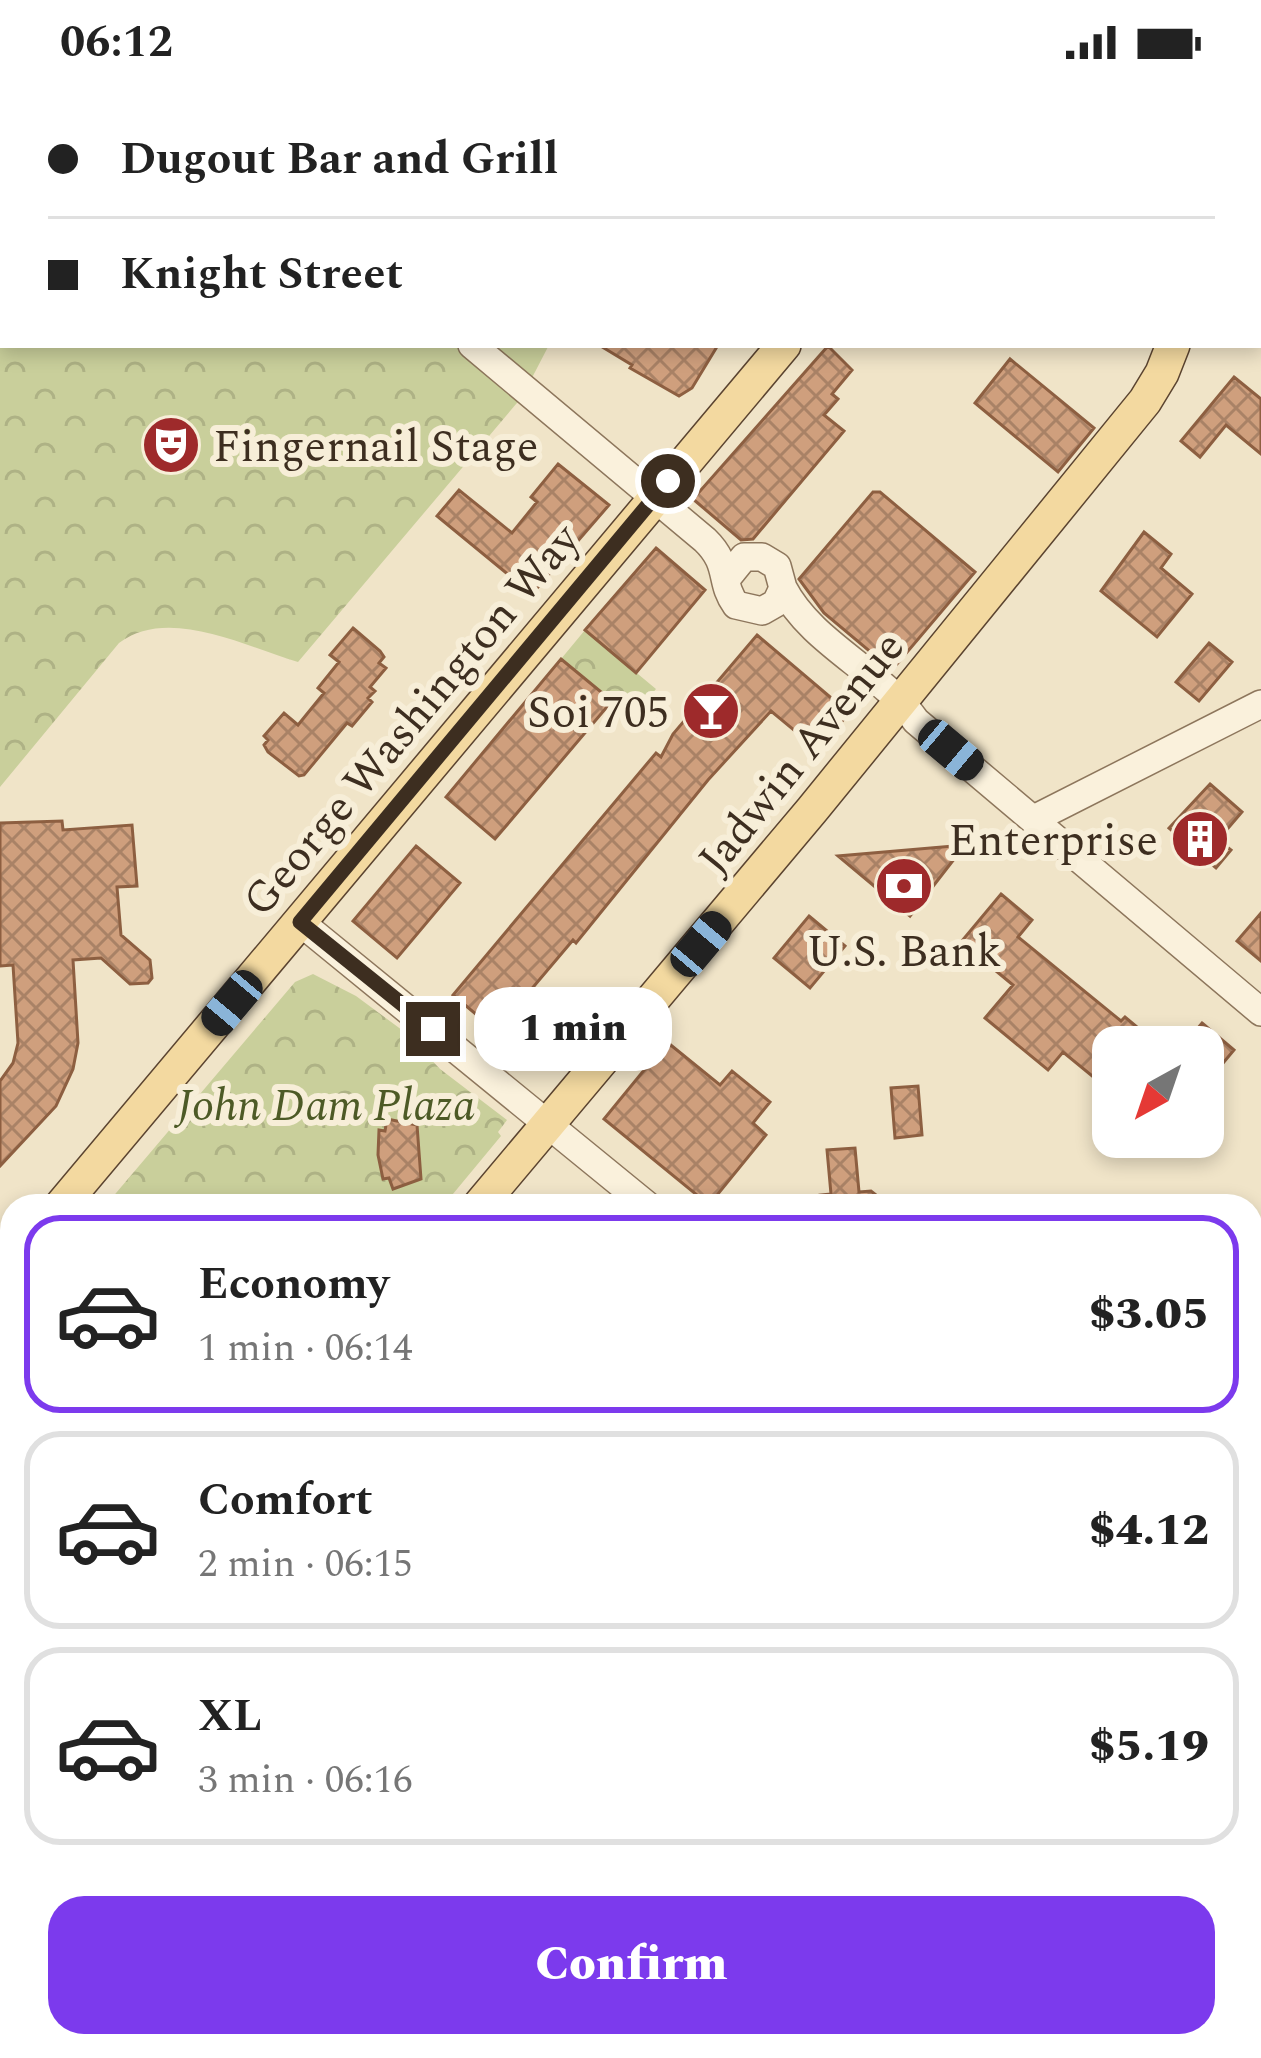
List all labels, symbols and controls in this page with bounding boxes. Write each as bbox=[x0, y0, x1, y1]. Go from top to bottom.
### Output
text: 06:12 bbox=[60, 8, 173, 77]
text: Dugout Bar and Grill bbox=[120, 125, 558, 194]
text: Knight Street bbox=[120, 240, 403, 309]
place label: Fingernail Stage bbox=[213, 413, 539, 482]
theatre icon: Fingernail Stage bbox=[140, 414, 202, 476]
route start bbox=[641, 454, 695, 508]
street label: George Washington Way bbox=[226, 508, 598, 932]
street label: Jadwin Avenue bbox=[682, 616, 922, 891]
place label: Soi 705 bbox=[527, 679, 669, 748]
bar icon: Soi 705 bbox=[680, 680, 742, 742]
car bbox=[912, 713, 990, 787]
place label: Enterprise bbox=[948, 807, 1158, 876]
building icon: Enterprise bbox=[1169, 808, 1231, 870]
bank icon: U.S. Bank bbox=[873, 855, 935, 917]
car bbox=[664, 905, 738, 983]
place label: U.S. Bank bbox=[806, 918, 1002, 987]
car bbox=[195, 964, 269, 1042]
callout: 1 min bbox=[475, 987, 673, 1071]
text: 1 min bbox=[519, 999, 627, 1058]
route end bbox=[406, 1002, 460, 1056]
north arrow bbox=[1092, 1026, 1224, 1158]
map controls bbox=[1092, 1026, 1224, 1158]
park label: John Dam Plaza bbox=[174, 1072, 475, 1141]
text: Economy bbox=[198, 1250, 389, 1319]
icon: car bbox=[54, 1260, 162, 1368]
text: $3.05 bbox=[1088, 1280, 1209, 1349]
text: 1 min · 06:14 bbox=[198, 1319, 413, 1378]
text: Comfort bbox=[198, 1466, 373, 1535]
icon: car bbox=[54, 1476, 162, 1584]
text: $4.12 bbox=[1088, 1496, 1209, 1565]
text: 2 min · 06:15 bbox=[198, 1535, 413, 1594]
text: XL bbox=[198, 1682, 262, 1751]
icon: car bbox=[54, 1692, 162, 1800]
text: $5.19 bbox=[1088, 1712, 1209, 1781]
text: 3 min · 06:16 bbox=[198, 1751, 413, 1810]
button: Confirm bbox=[48, 1896, 1215, 2034]

